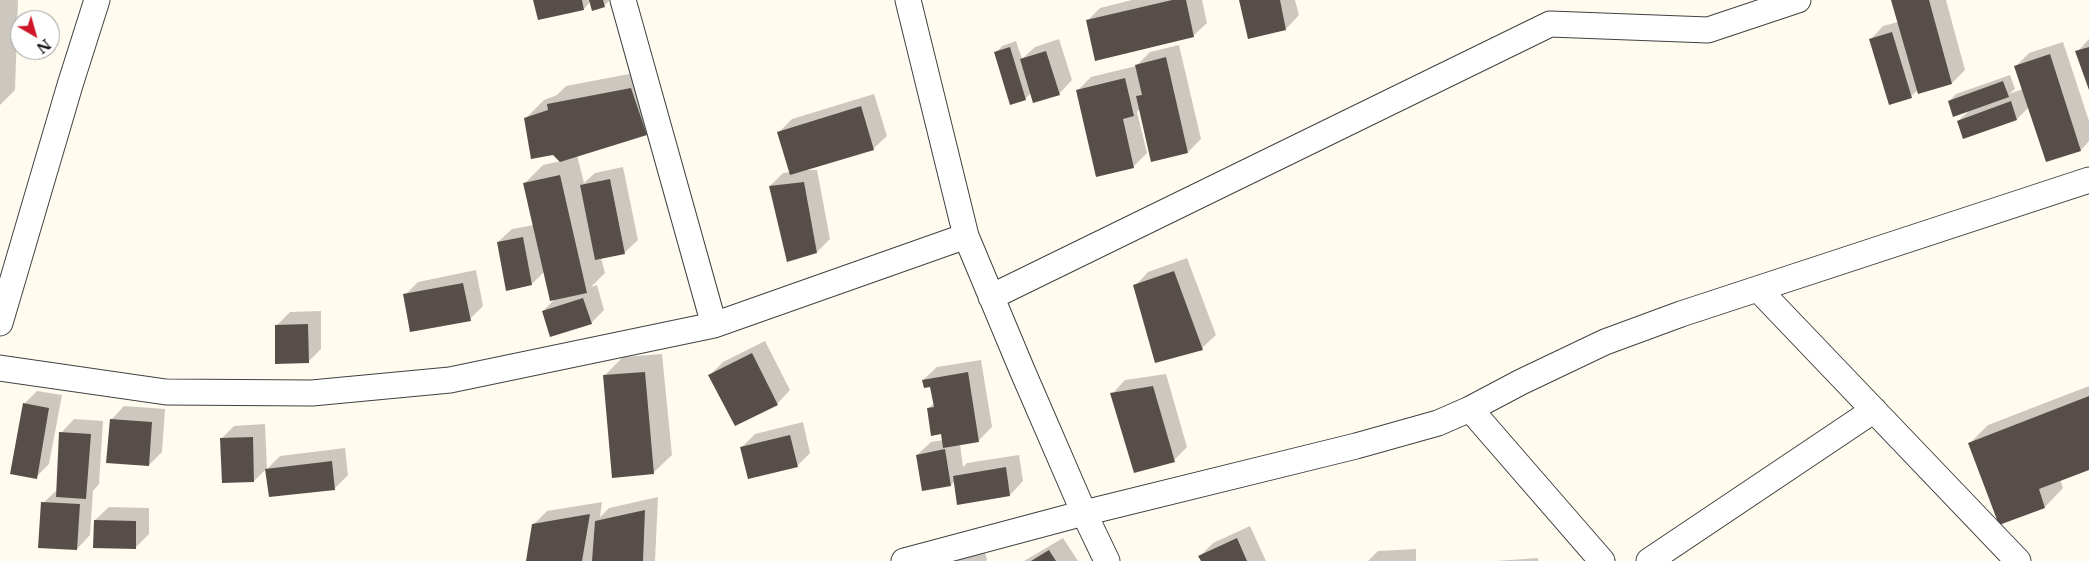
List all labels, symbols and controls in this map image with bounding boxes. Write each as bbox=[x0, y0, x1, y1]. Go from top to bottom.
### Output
north arrow bbox=[10, 10, 60, 60]
text: N bbox=[33, 35, 54, 57]

